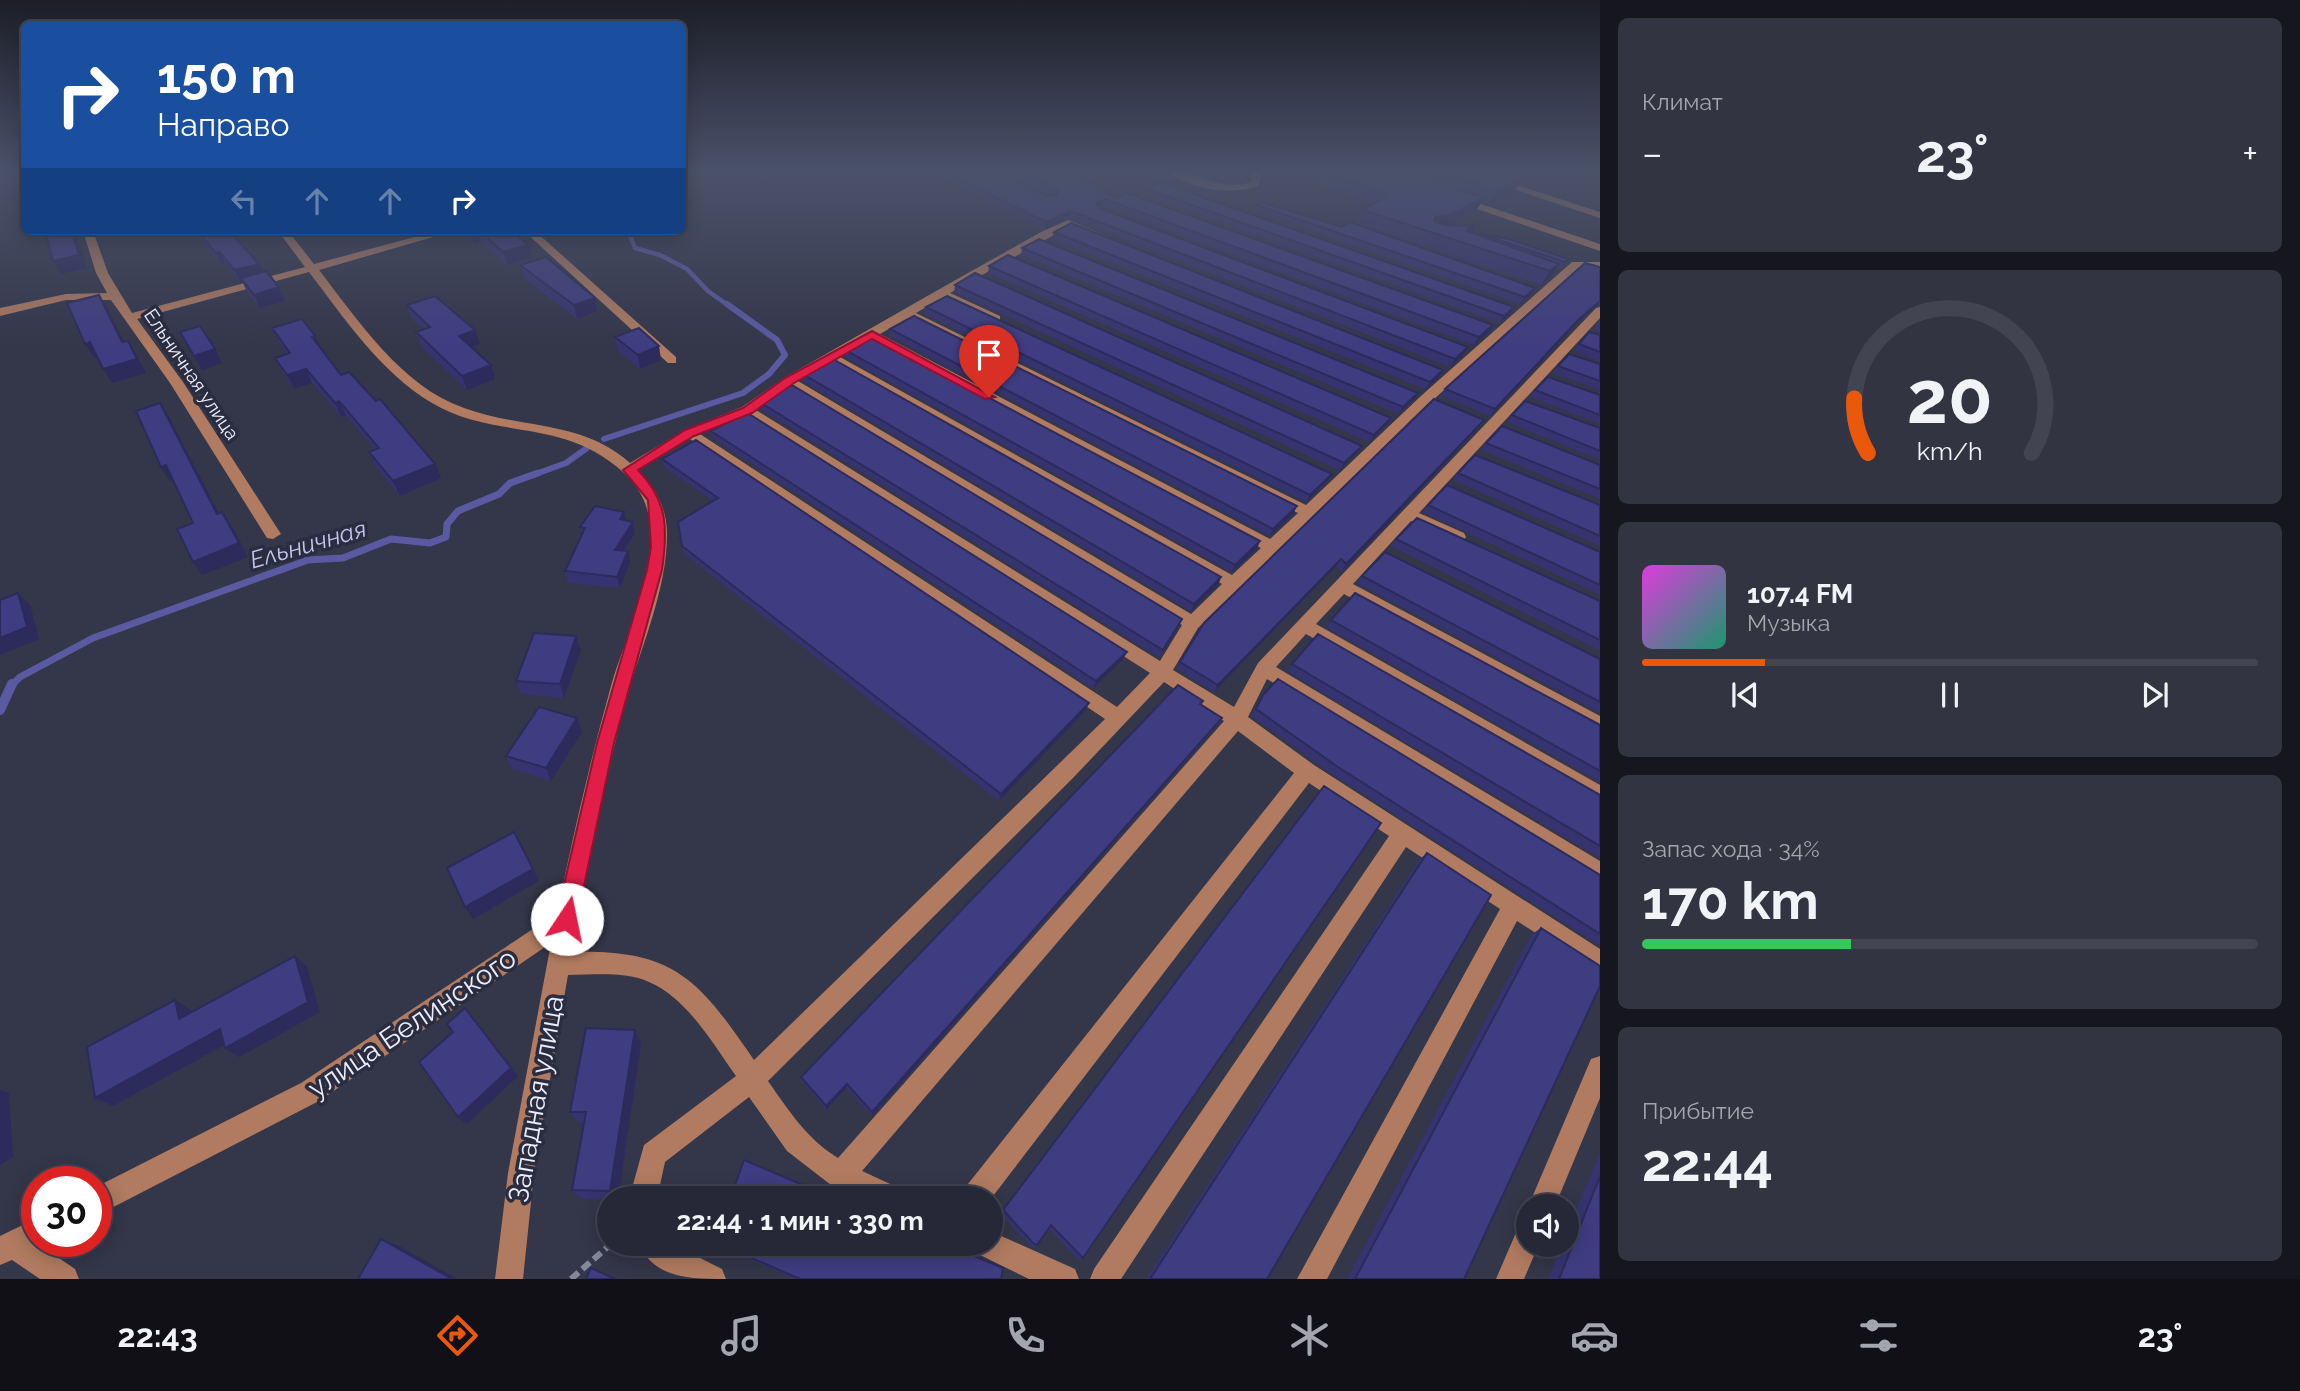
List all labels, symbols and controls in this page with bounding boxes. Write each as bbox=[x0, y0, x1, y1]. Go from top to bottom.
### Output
text: 150 m bbox=[157, 47, 296, 104]
icon: right bbox=[42, 49, 133, 140]
text: Климат bbox=[1642, 88, 1723, 115]
text: Направо bbox=[157, 106, 289, 143]
text: 23° bbox=[1916, 123, 1989, 184]
text: − bbox=[1642, 131, 1662, 176]
text: + bbox=[2242, 131, 2258, 176]
icon: left bbox=[225, 182, 263, 220]
icon: ahead bbox=[298, 182, 336, 220]
icon: ahead bbox=[371, 182, 409, 220]
icon: right bbox=[444, 182, 482, 220]
street label: Ельничная улица bbox=[140, 304, 244, 444]
pin bbox=[959, 325, 1019, 397]
icon: arrive bbox=[970, 336, 1008, 374]
text: 20 bbox=[1907, 356, 1993, 441]
text: km/h bbox=[1917, 436, 1983, 466]
water label: Ельничная bbox=[246, 514, 370, 574]
text: 107.4 FM bbox=[1747, 579, 1853, 609]
text: Музыка bbox=[1747, 609, 1830, 636]
icon: previous bbox=[1726, 676, 1764, 714]
icon: pause bbox=[1931, 676, 1969, 714]
icon: next bbox=[2136, 676, 2174, 714]
text: Запас хода · 34% bbox=[1642, 835, 1820, 862]
text: 170 km bbox=[1642, 870, 1819, 931]
position arrow bbox=[530, 882, 604, 956]
street label: улица Белинского bbox=[302, 941, 522, 1105]
street label: Западная улица bbox=[502, 993, 570, 1205]
text: Прибытие bbox=[1642, 1097, 1754, 1124]
text: 22:44 bbox=[1642, 1132, 1773, 1193]
speed limit sign: 30 bbox=[21, 1166, 112, 1257]
map controls bbox=[1516, 1194, 1579, 1257]
button: sound bbox=[1516, 1194, 1579, 1257]
text: 22:44 · 1 мин · 330 m bbox=[676, 1206, 924, 1236]
icon: directions bbox=[433, 1311, 482, 1360]
icon: music bbox=[717, 1311, 766, 1360]
icon: phone bbox=[1001, 1311, 1050, 1360]
icon: climate bbox=[1285, 1311, 1334, 1360]
icon: car bbox=[1570, 1311, 1619, 1360]
icon: filters bbox=[1854, 1311, 1903, 1360]
text: 22:43 bbox=[118, 1317, 198, 1354]
text: 23° bbox=[2138, 1317, 2182, 1354]

